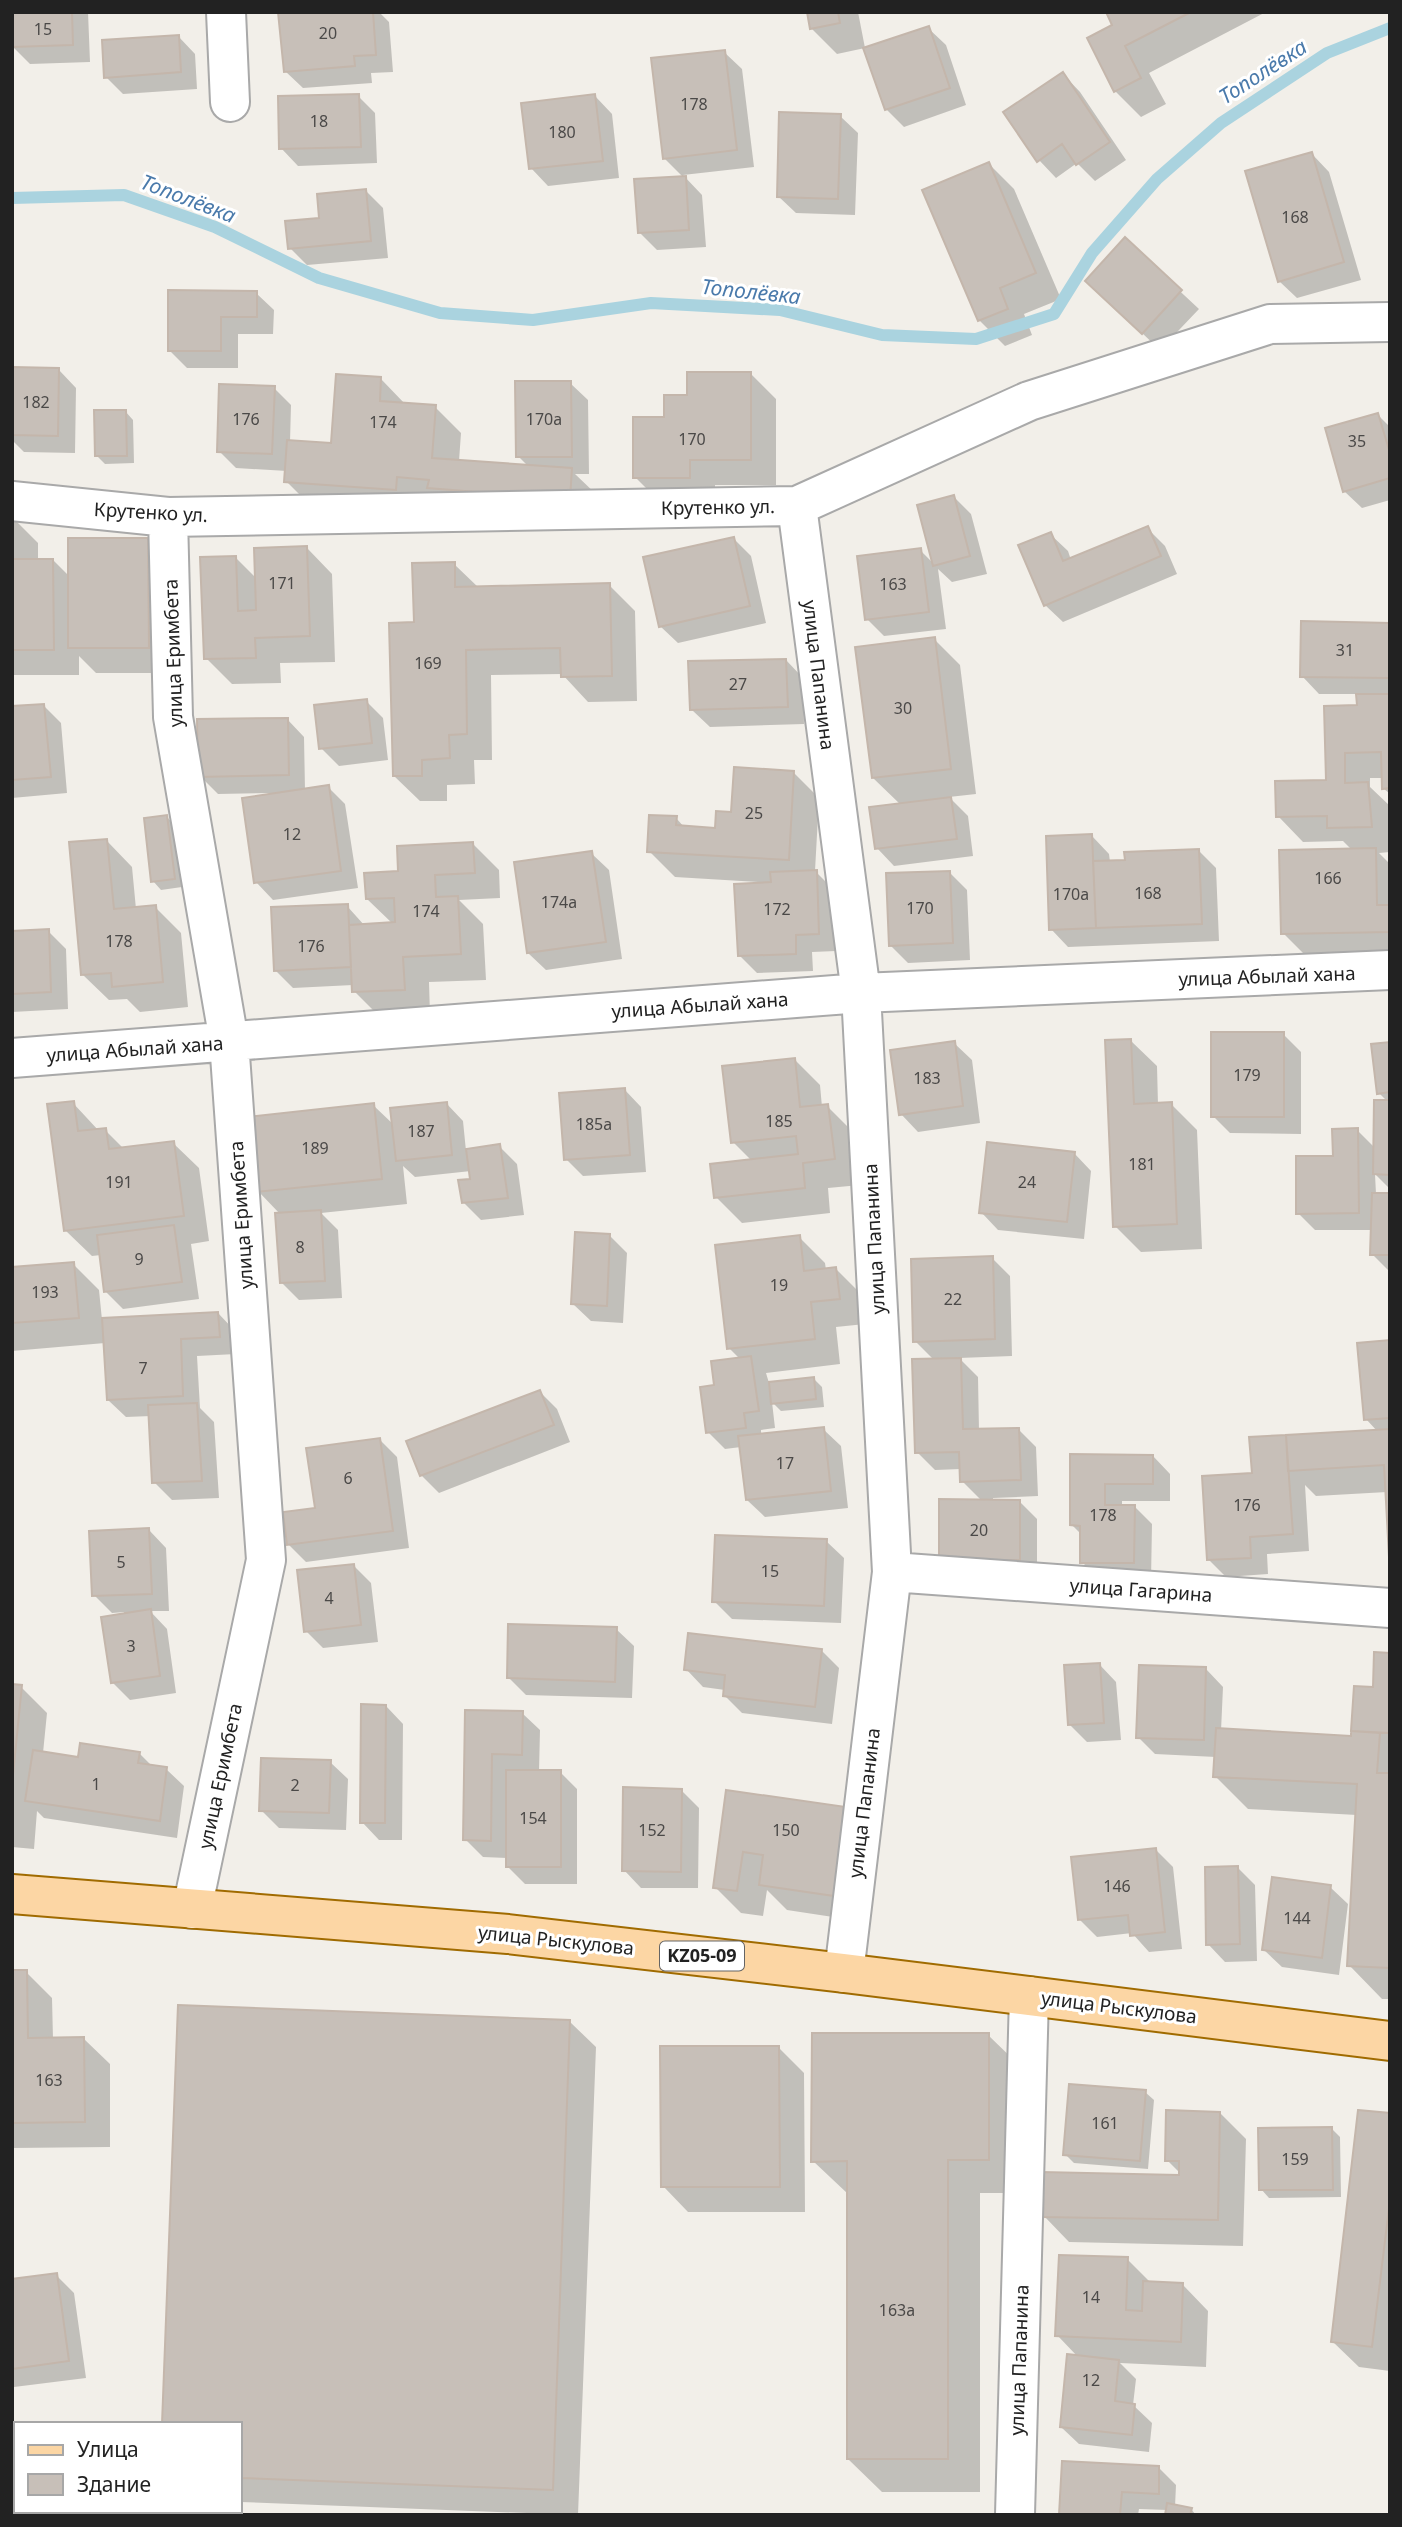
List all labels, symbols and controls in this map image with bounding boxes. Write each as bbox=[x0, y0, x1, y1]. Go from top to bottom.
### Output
house number: 15 bbox=[34, 18, 52, 40]
house number: 20 bbox=[319, 22, 337, 44]
water label: Тополёвка bbox=[1213, 32, 1312, 110]
house number: 178 bbox=[680, 93, 708, 115]
house number: 18 bbox=[310, 110, 328, 132]
house number: 180 bbox=[548, 121, 576, 143]
water label: Тополёвка bbox=[137, 167, 240, 229]
house number: 168 bbox=[1281, 206, 1309, 228]
water label: Тополёвка bbox=[700, 272, 802, 310]
house number: 182 bbox=[22, 391, 50, 413]
house number: 176 bbox=[232, 408, 260, 430]
house number: 170а bbox=[526, 408, 562, 430]
house number: 174 bbox=[369, 411, 397, 433]
house number: 170 bbox=[678, 428, 706, 450]
house number: 35 bbox=[1348, 430, 1366, 452]
street label: Крутенко ул. bbox=[661, 493, 775, 521]
street label: Крутенко ул. bbox=[93, 496, 209, 528]
house number: 171 bbox=[268, 572, 296, 594]
house number: 163 bbox=[879, 573, 907, 595]
street label: улица Еримбета bbox=[157, 578, 189, 728]
street label: улица Папанина bbox=[797, 598, 841, 752]
house number: 31 bbox=[1336, 639, 1354, 661]
house number: 169 bbox=[414, 652, 442, 674]
house number: 27 bbox=[729, 673, 747, 695]
house number: 30 bbox=[894, 697, 912, 719]
house number: 25 bbox=[745, 802, 763, 824]
house number: 12 bbox=[283, 823, 301, 845]
house number: 166 bbox=[1314, 867, 1342, 889]
house number: 168 bbox=[1134, 882, 1162, 904]
house number: 170а bbox=[1053, 883, 1089, 905]
house number: 174а bbox=[541, 891, 577, 913]
house number: 170 bbox=[906, 897, 934, 919]
house number: 172 bbox=[763, 898, 791, 920]
house number: 174 bbox=[412, 900, 440, 922]
house number: 178 bbox=[105, 930, 133, 952]
house number: 176 bbox=[297, 935, 325, 957]
street label: улица Абылай хана bbox=[1178, 960, 1356, 992]
street label: улица Абылай хана bbox=[611, 986, 789, 1024]
street label: улица Абылай хана bbox=[46, 1030, 224, 1068]
house number: 179 bbox=[1233, 1064, 1261, 1086]
house number: 183 bbox=[913, 1067, 941, 1089]
house number: 185 bbox=[765, 1110, 793, 1132]
house number: 185а bbox=[576, 1113, 612, 1135]
house number: 187 bbox=[407, 1120, 435, 1142]
house number: 189 bbox=[301, 1137, 329, 1159]
street label: улица Еримбета bbox=[223, 1140, 259, 1290]
house number: 181 bbox=[1128, 1153, 1156, 1175]
street label: улица Папанина bbox=[857, 1163, 891, 1315]
house number: 191 bbox=[105, 1171, 133, 1193]
house number: 24 bbox=[1018, 1171, 1036, 1193]
house number: 8 bbox=[295, 1236, 305, 1258]
house number: 9 bbox=[134, 1248, 144, 1270]
house number: 19 bbox=[770, 1274, 788, 1296]
house number: 193 bbox=[31, 1281, 59, 1303]
house number: 22 bbox=[944, 1288, 962, 1310]
house number: 7 bbox=[138, 1357, 148, 1379]
house number: 17 bbox=[776, 1452, 794, 1474]
house number: 6 bbox=[343, 1467, 353, 1489]
house number: 176 bbox=[1233, 1494, 1261, 1516]
house number: 178 bbox=[1089, 1504, 1117, 1526]
house number: 20 bbox=[970, 1519, 988, 1541]
house number: 5 bbox=[116, 1551, 126, 1573]
house number: 15 bbox=[761, 1560, 779, 1582]
street label: улица Гагарина bbox=[1069, 1572, 1213, 1608]
house number: 4 bbox=[324, 1587, 334, 1609]
house number: 3 bbox=[126, 1635, 136, 1657]
street label: улица Еримбета bbox=[192, 1701, 248, 1851]
street label: улица Папанина bbox=[842, 1726, 886, 1880]
house number: 1 bbox=[91, 1773, 101, 1795]
house number: 2 bbox=[290, 1774, 300, 1796]
house number: 154 bbox=[519, 1807, 547, 1829]
house number: 152 bbox=[638, 1819, 666, 1841]
house number: 150 bbox=[772, 1819, 800, 1841]
house number: 146 bbox=[1103, 1875, 1131, 1897]
house number: 144 bbox=[1283, 1907, 1311, 1929]
street label: улица Рыскулова bbox=[477, 1919, 635, 1961]
road number: KZ05-09 bbox=[660, 1942, 744, 1970]
street label: улица Рыскулова bbox=[1040, 1985, 1198, 2029]
house number: 163 bbox=[35, 2069, 63, 2091]
house number: 161 bbox=[1091, 2112, 1119, 2134]
house number: 159 bbox=[1281, 2148, 1309, 2170]
street label: улица Папанина bbox=[1003, 2284, 1035, 2436]
house number: 14 bbox=[1082, 2286, 1100, 2308]
house number: 163а bbox=[879, 2299, 915, 2321]
house number: 12 bbox=[1082, 2369, 1100, 2391]
legend bbox=[14, 2422, 242, 2513]
text: Улица bbox=[77, 2435, 139, 2463]
text: Здание bbox=[77, 2470, 151, 2498]

